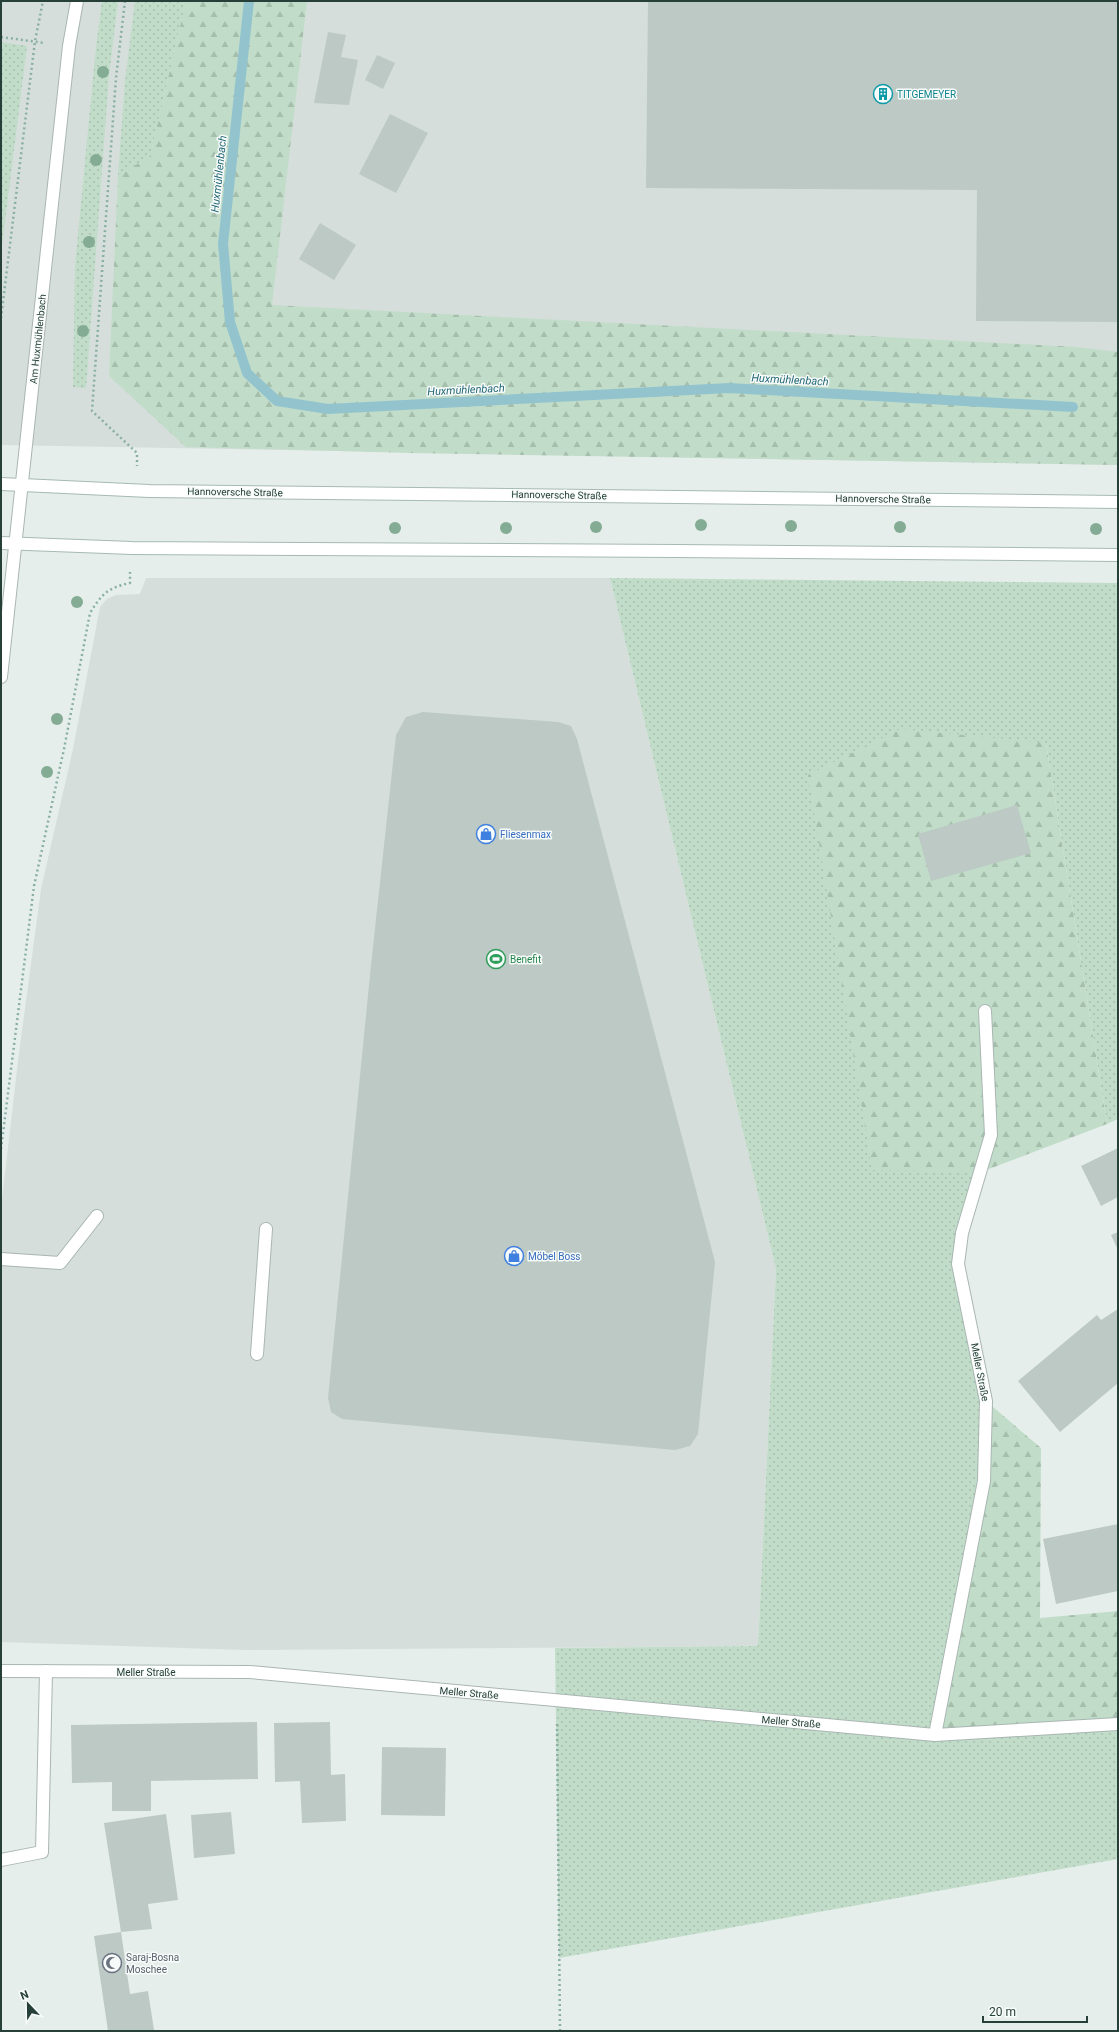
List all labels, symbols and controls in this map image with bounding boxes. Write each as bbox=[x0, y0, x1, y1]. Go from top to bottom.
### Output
building icon: TITGEMEYER bbox=[872, 83, 894, 105]
place label: TITGEMEYER bbox=[897, 89, 956, 100]
water label: Huxmühlenbach bbox=[208, 135, 230, 213]
street label: Am Huxmühlenbach bbox=[28, 294, 48, 384]
water label: Huxmühlenbach bbox=[751, 371, 829, 389]
water label: Huxmühlenbach bbox=[427, 381, 505, 399]
street label: Hannoversche Straße bbox=[187, 486, 283, 498]
street label: Hannoversche Straße bbox=[511, 489, 607, 501]
street label: Hannoversche Straße bbox=[835, 493, 931, 505]
shop icon: Fliesenmax bbox=[475, 823, 497, 845]
place label: Fliesenmax bbox=[500, 829, 551, 840]
sports icon: Benefit bbox=[485, 948, 507, 970]
place label: Benefit bbox=[510, 954, 541, 965]
shop icon: Möbel Boss bbox=[503, 1245, 525, 1267]
place label: Möbel Boss bbox=[528, 1251, 581, 1262]
street label: Meller Straße bbox=[969, 1342, 991, 1402]
street label: Meller Straße bbox=[116, 1667, 176, 1678]
street label: Meller Straße bbox=[439, 1685, 499, 1701]
street label: Meller Straße bbox=[761, 1714, 821, 1730]
mosque icon: Saraj-Bosna Moschee bbox=[101, 1952, 123, 1974]
place label: Saraj-Bosna Moschee bbox=[126, 1952, 179, 1975]
north arrow bbox=[8, 1984, 48, 2024]
text: N bbox=[18, 1988, 31, 2003]
scale bar bbox=[983, 1998, 1087, 2024]
text: 20 m bbox=[989, 2005, 1016, 2019]

